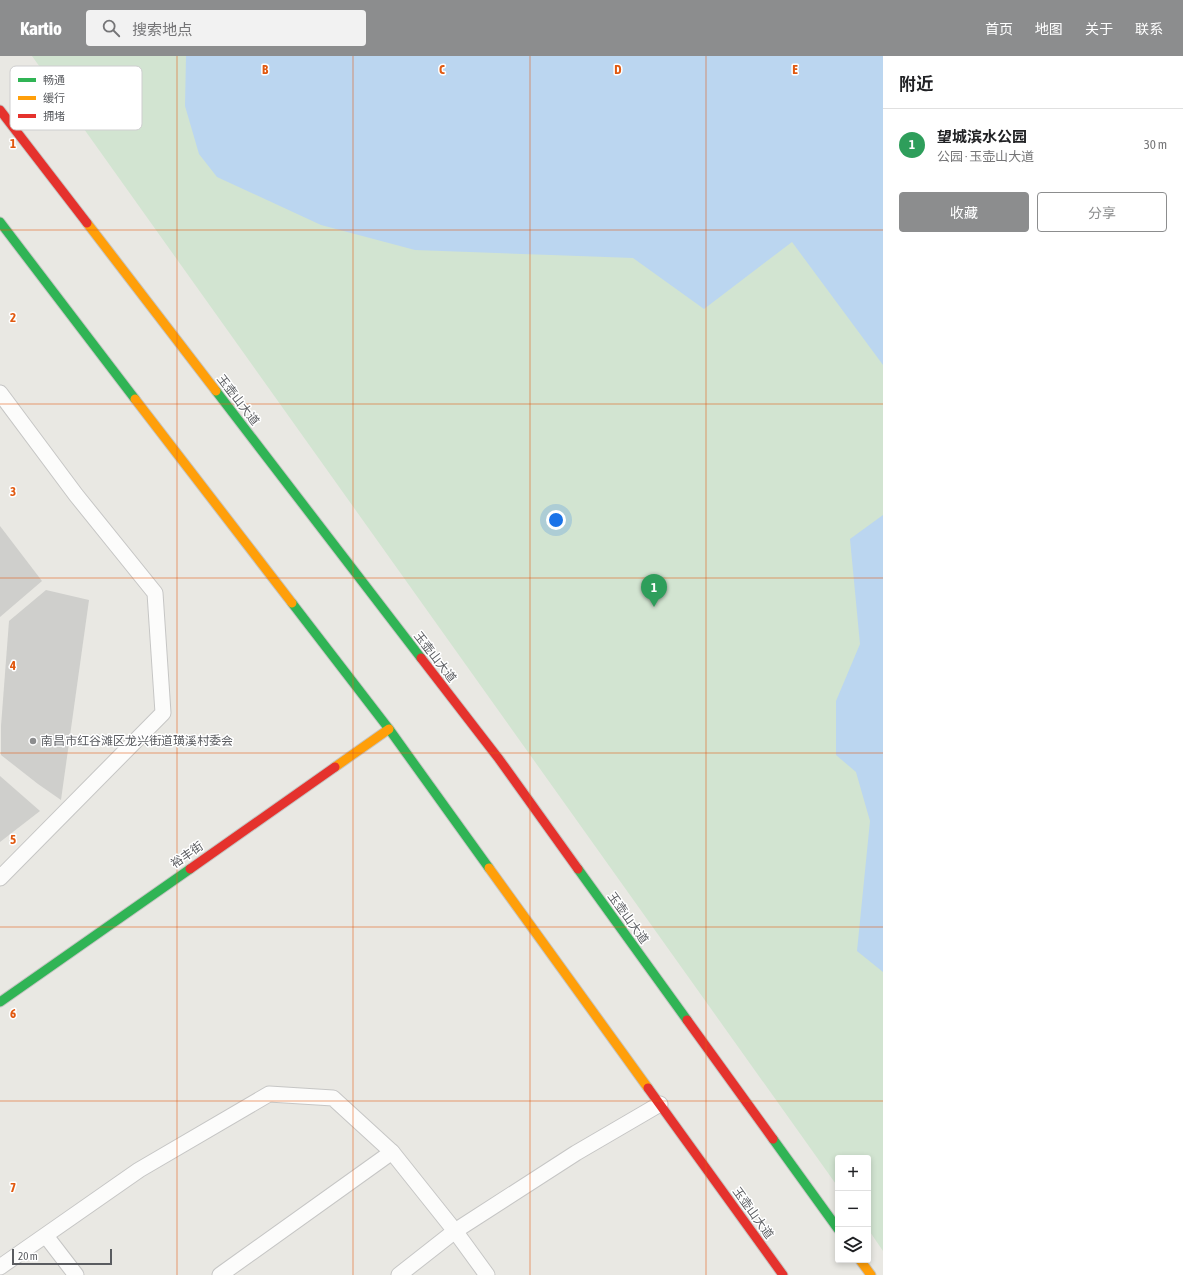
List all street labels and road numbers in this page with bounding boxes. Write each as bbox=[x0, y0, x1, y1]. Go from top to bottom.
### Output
street label: 玉壶山大道 bbox=[214, 372, 262, 428]
street label: 玉壶山大道 bbox=[411, 629, 459, 685]
street label: 裕丰街 bbox=[168, 839, 206, 871]
street label: 玉壶山大道 bbox=[605, 890, 651, 946]
street label: 玉壶山大道 bbox=[730, 1185, 776, 1241]

